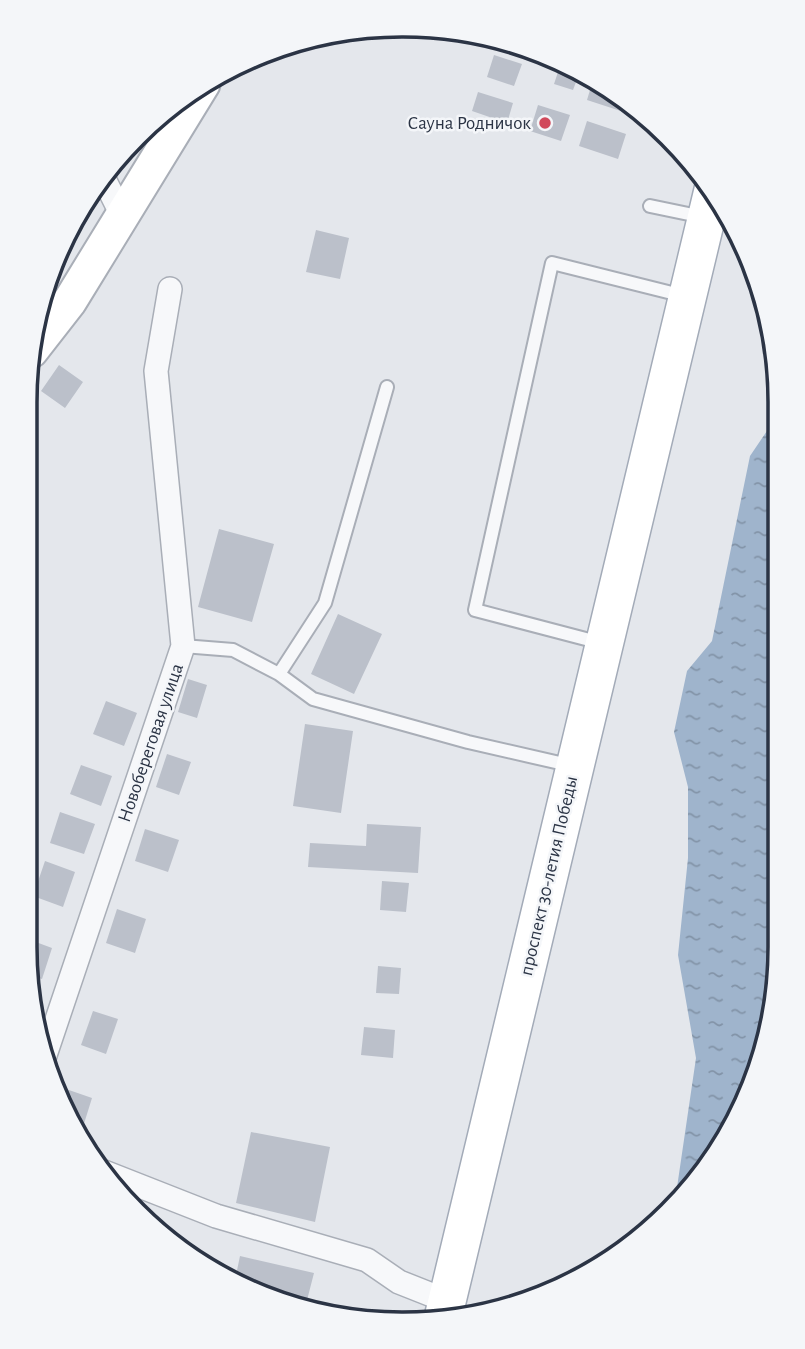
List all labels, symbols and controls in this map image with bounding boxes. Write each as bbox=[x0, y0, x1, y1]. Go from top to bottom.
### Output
place label: Сауна Родничок bbox=[407, 114, 531, 133]
marker: Сауна Родничок bbox=[537, 115, 553, 131]
street label: Новобереговая улица bbox=[115, 661, 187, 825]
street label: проспект 30-летия Победы bbox=[517, 774, 581, 978]

